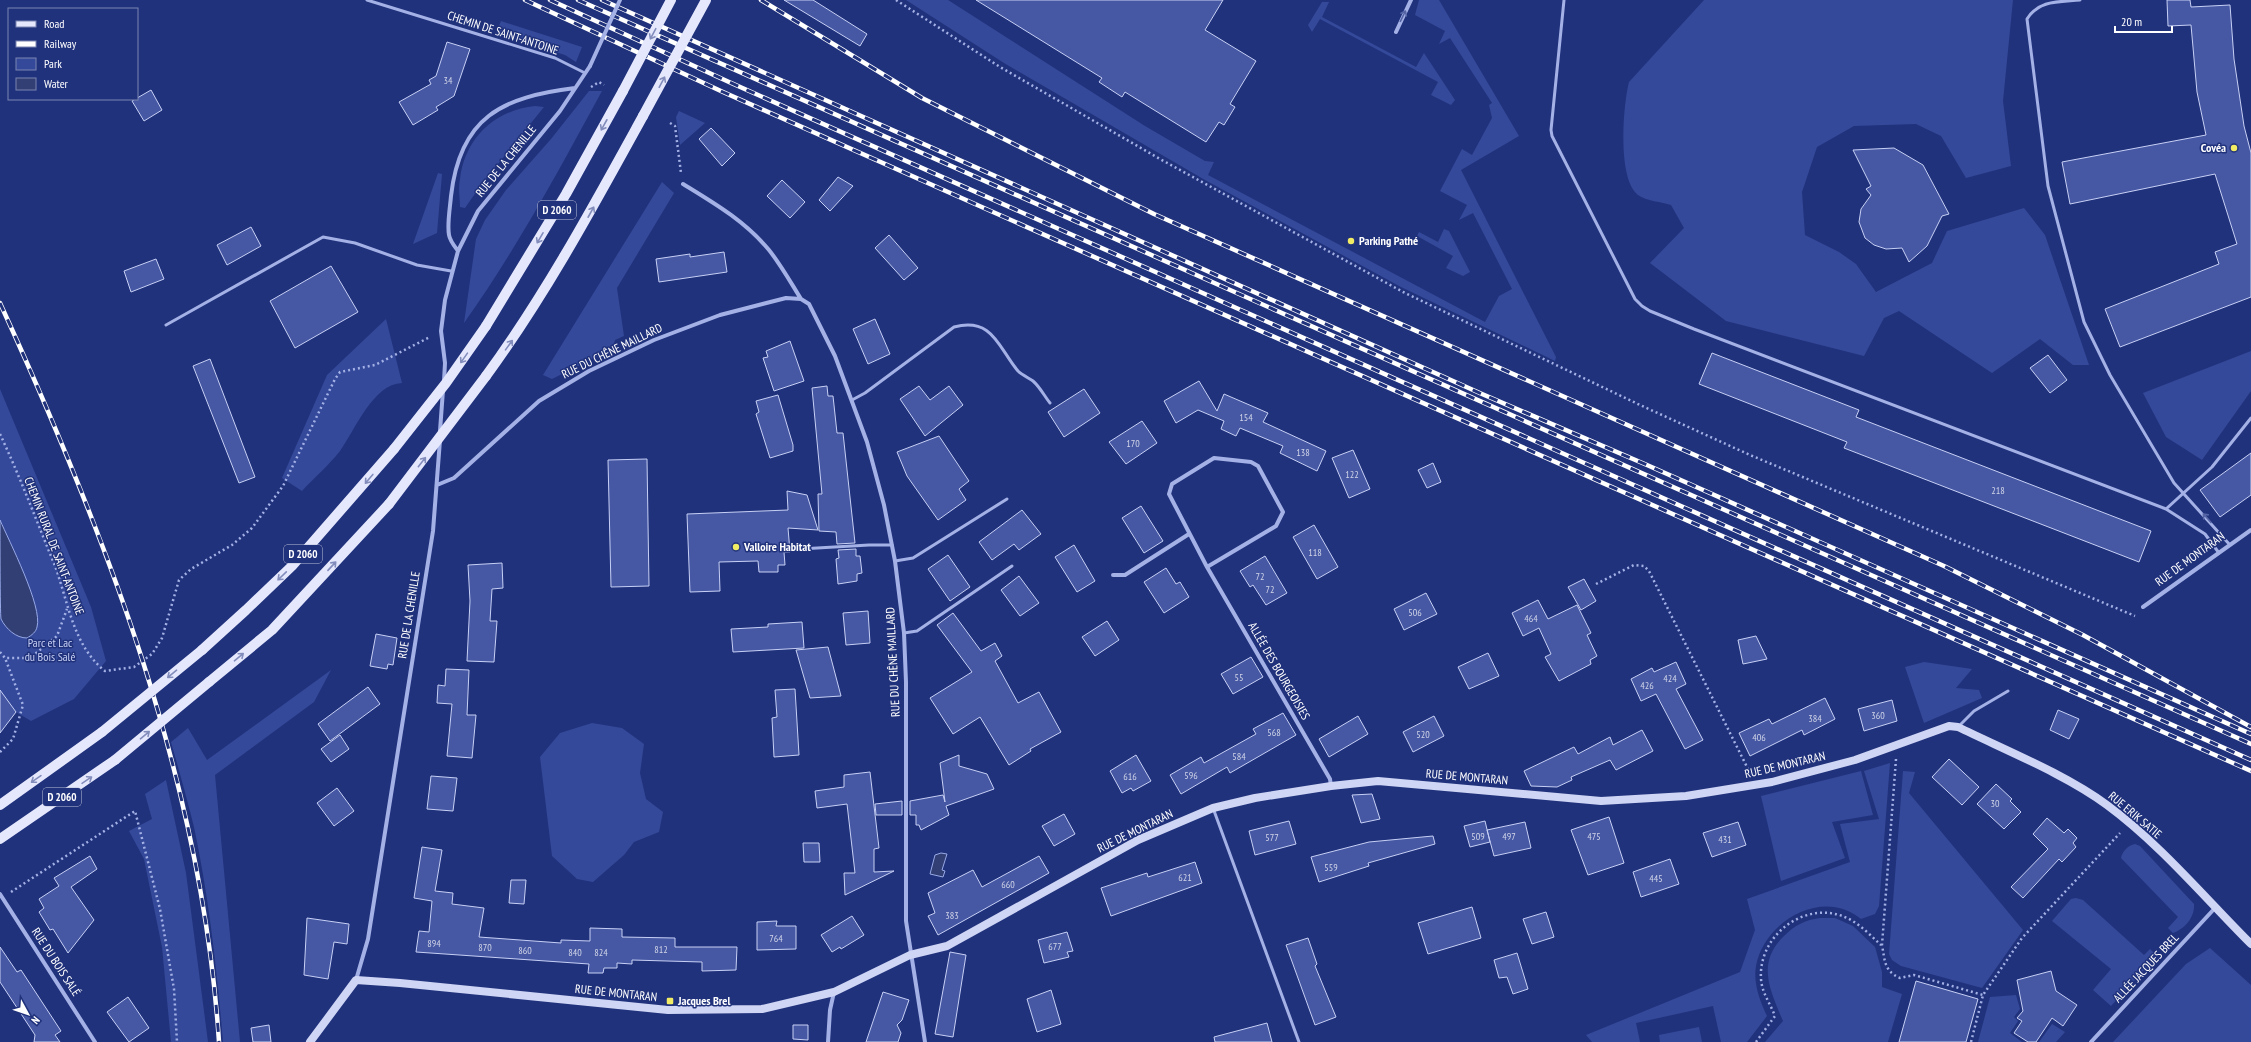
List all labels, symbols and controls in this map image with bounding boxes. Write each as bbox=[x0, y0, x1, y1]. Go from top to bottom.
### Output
street label: CHEMIN DE SAINT-ANTOINE bbox=[446, 7, 561, 58]
legend bbox=[8, 8, 138, 100]
scale bar bbox=[2115, 8, 2172, 34]
one-way arrow bbox=[1400, 10, 1408, 22]
text: 20 m bbox=[2121, 14, 2142, 29]
text: Road bbox=[44, 16, 64, 31]
one-way arrow bbox=[649, 28, 656, 40]
text: Railway bbox=[44, 36, 77, 51]
text: Park bbox=[44, 56, 62, 71]
house number: 34 bbox=[444, 74, 453, 87]
text: Water bbox=[44, 76, 69, 91]
one-way arrow bbox=[659, 76, 666, 88]
one-way arrow bbox=[600, 119, 608, 131]
street label: RUE DE LA CHENILLE bbox=[472, 122, 539, 200]
place label: Covéa bbox=[2201, 140, 2226, 155]
marker: Covéa bbox=[2229, 143, 2239, 153]
road number: D 2060 bbox=[538, 201, 576, 219]
one-way arrow bbox=[587, 207, 595, 219]
one-way arrow bbox=[536, 232, 544, 244]
place label: Parking Pathé bbox=[1359, 233, 1418, 248]
marker: Parking Pathé bbox=[1346, 236, 1356, 246]
street label: RUE DU CHÊNE MAILLARD bbox=[559, 320, 664, 381]
one-way arrow bbox=[505, 339, 513, 350]
one-way arrow bbox=[460, 352, 468, 363]
house number: 154 bbox=[1239, 411, 1253, 424]
house number: 170 bbox=[1126, 437, 1140, 450]
house number: 138 bbox=[1296, 446, 1310, 459]
one-way arrow bbox=[417, 457, 426, 468]
house number: 122 bbox=[1345, 468, 1359, 481]
one-way arrow bbox=[364, 474, 373, 485]
street label: CHEMIN RURAL DE SAINT-ANTOINE bbox=[21, 475, 88, 617]
house number: 218 bbox=[1991, 484, 2005, 497]
one-way arrow bbox=[2202, 513, 2211, 523]
street label: RUE DE MONTARAN bbox=[2152, 528, 2227, 589]
place label: Valloire Habitat bbox=[743, 539, 811, 554]
marker: Valloire Habitat bbox=[731, 542, 741, 552]
road number: D 2060 bbox=[284, 545, 322, 563]
house number: 118 bbox=[1308, 546, 1322, 559]
one-way arrow bbox=[327, 561, 336, 571]
street label: RUE DE LA CHENILLE bbox=[394, 570, 423, 660]
house number: 72 bbox=[1256, 570, 1265, 583]
one-way arrow bbox=[277, 571, 287, 581]
house number: 72 bbox=[1266, 583, 1275, 596]
house number: 506 bbox=[1408, 606, 1422, 619]
street label: RUE DU CHÊNE MAILLARD bbox=[882, 607, 903, 717]
house number: 464 bbox=[1524, 612, 1538, 625]
street label: ALLÉE DES BOURGEOISIES bbox=[1245, 619, 1313, 722]
park label: Parc et Lac du Bois Salé bbox=[25, 635, 75, 664]
one-way arrow bbox=[234, 653, 245, 662]
one-way arrow bbox=[167, 670, 177, 679]
house number: 55 bbox=[1235, 671, 1244, 684]
house number: 424 bbox=[1663, 672, 1677, 685]
house number: 426 bbox=[1640, 679, 1654, 692]
house number: 360 bbox=[1871, 709, 1885, 722]
house number: 384 bbox=[1808, 712, 1822, 725]
house number: 568 bbox=[1267, 726, 1281, 739]
house number: 520 bbox=[1416, 728, 1430, 741]
one-way arrow bbox=[140, 731, 151, 740]
house number: 406 bbox=[1752, 731, 1766, 744]
street label: RUE DE MONTARAN bbox=[1743, 748, 1827, 781]
house number: 584 bbox=[1232, 750, 1246, 763]
street label: RUE DE MONTARAN bbox=[1425, 765, 1509, 788]
house number: 596 bbox=[1184, 769, 1198, 782]
house number: 616 bbox=[1123, 770, 1137, 783]
one-way arrow bbox=[31, 775, 42, 783]
one-way arrow bbox=[81, 776, 92, 784]
road number: D 2060 bbox=[43, 788, 81, 806]
street label: RUE ERIK SATIE bbox=[2106, 788, 2165, 841]
house number: 30 bbox=[1991, 797, 2000, 810]
street label: RUE DE MONTARAN bbox=[1094, 806, 1175, 855]
house number: 509 bbox=[1471, 830, 1485, 843]
house number: 497 bbox=[1502, 830, 1516, 843]
house number: 475 bbox=[1587, 830, 1601, 843]
house number: 577 bbox=[1265, 831, 1279, 844]
house number: 431 bbox=[1718, 833, 1732, 846]
house number: 559 bbox=[1324, 861, 1338, 874]
house number: 621 bbox=[1178, 871, 1192, 884]
house number: 445 bbox=[1649, 872, 1663, 885]
house number: 660 bbox=[1001, 878, 1015, 891]
house number: 383 bbox=[945, 909, 959, 922]
street label: RUE DU BOIS SALÉ bbox=[29, 925, 84, 999]
street label: ALLÉE JACQUES BREL bbox=[2110, 930, 2182, 1005]
house number: 764 bbox=[769, 932, 783, 945]
house number: 894 bbox=[427, 937, 441, 950]
house number: 677 bbox=[1048, 940, 1062, 953]
house number: 870 bbox=[478, 941, 492, 954]
house number: 812 bbox=[654, 943, 668, 956]
house number: 860 bbox=[518, 944, 532, 957]
house number: 840 bbox=[568, 946, 582, 959]
house number: 824 bbox=[594, 946, 608, 959]
street label: RUE DE MONTARAN bbox=[574, 981, 658, 1004]
place label: Jacques Brel bbox=[677, 993, 730, 1008]
north arrow bbox=[8, 994, 48, 1034]
marker: Jacques Brel bbox=[665, 996, 675, 1006]
text: N bbox=[28, 1014, 43, 1027]

